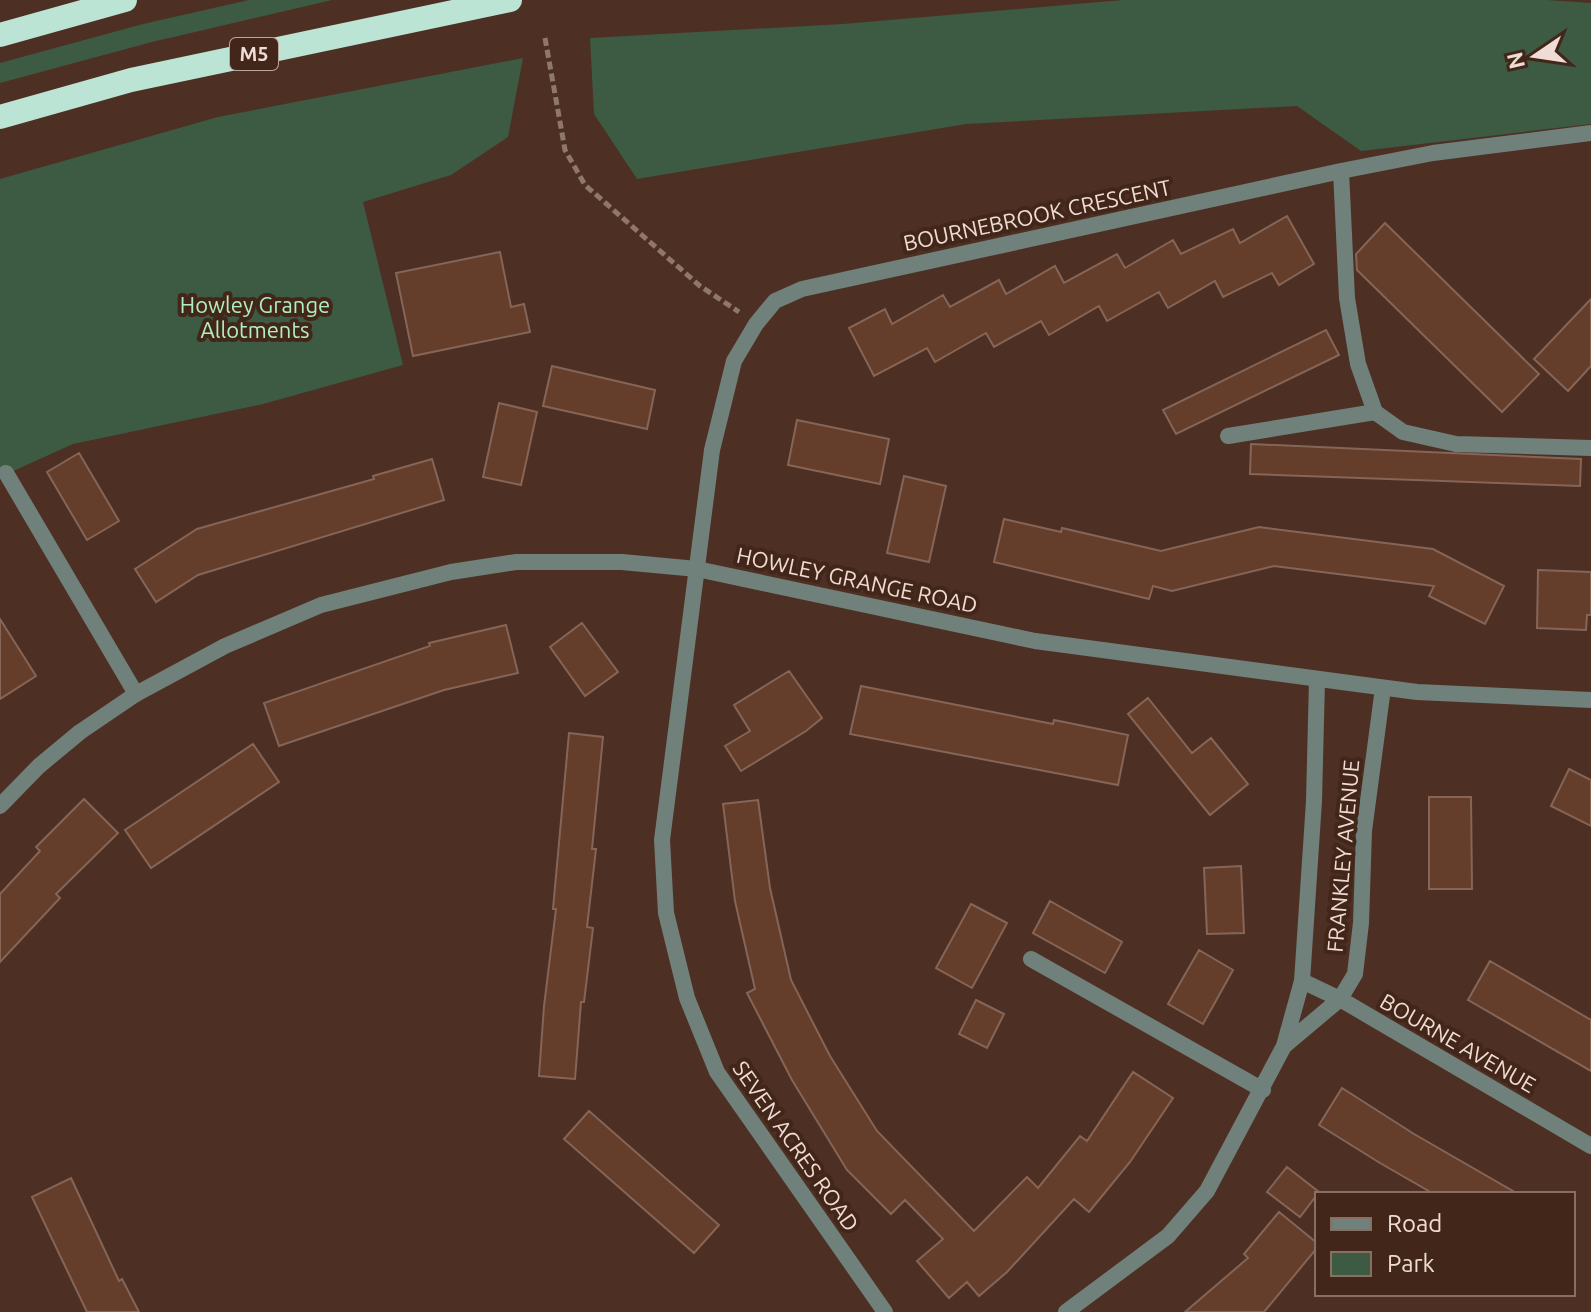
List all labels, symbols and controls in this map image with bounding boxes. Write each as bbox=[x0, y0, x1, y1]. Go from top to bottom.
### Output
north arrow bbox=[1495, 16, 1575, 96]
road number: M5 bbox=[230, 38, 278, 70]
text: N bbox=[1501, 50, 1529, 71]
street label: BOURNEBROOK CRESCENT bbox=[901, 174, 1173, 255]
park label: Howley Grange Allotments bbox=[180, 292, 330, 342]
street label: HOWLEY GRANGE ROAD bbox=[735, 542, 980, 617]
street label: FRANKLEY AVENUE bbox=[1322, 759, 1363, 953]
street label: BOURNE AVENUE bbox=[1376, 988, 1540, 1097]
street label: SEVEN ACRES ROAD bbox=[728, 1056, 864, 1235]
legend bbox=[1315, 1192, 1575, 1296]
text: Road bbox=[1387, 1210, 1442, 1237]
text: Park bbox=[1387, 1250, 1435, 1277]

